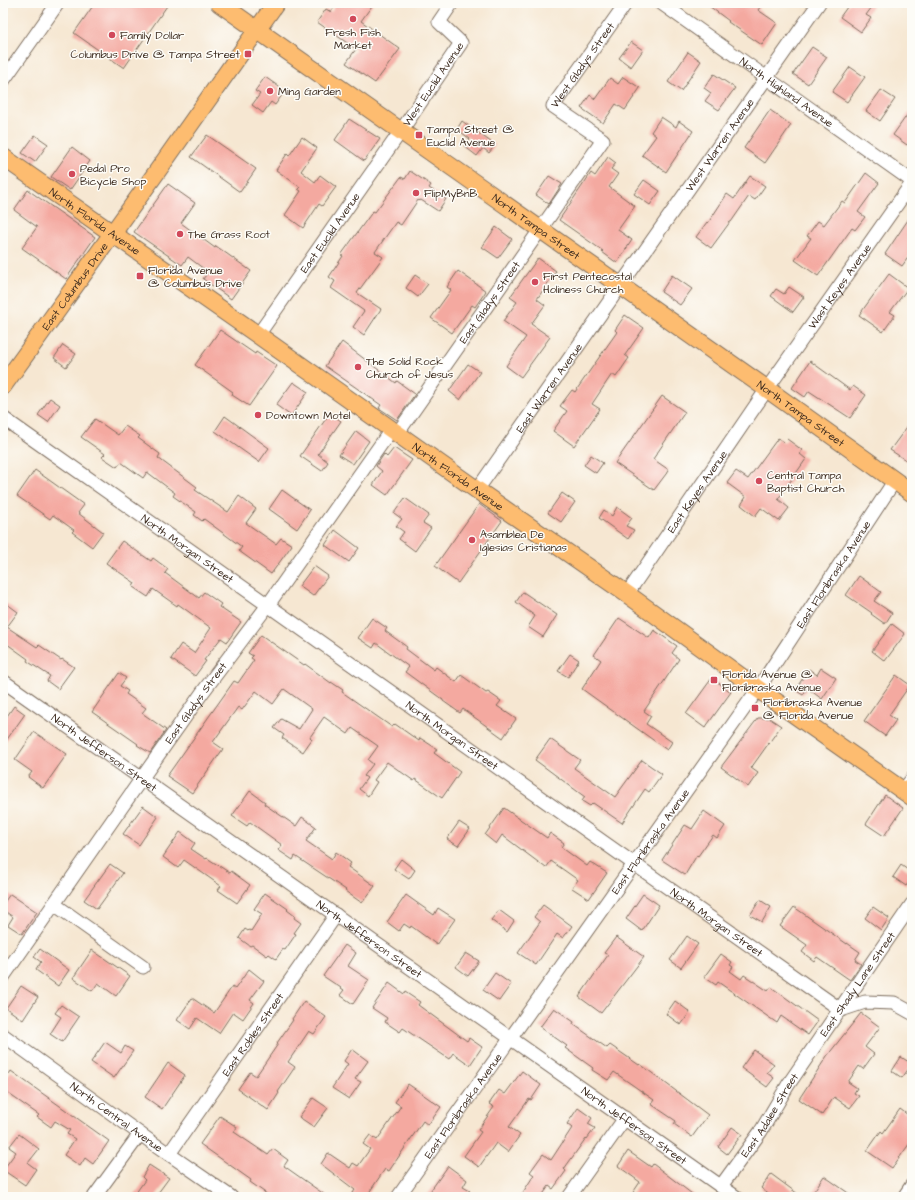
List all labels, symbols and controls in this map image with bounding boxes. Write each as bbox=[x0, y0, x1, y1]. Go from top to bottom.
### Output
marker: Fresh Fish Market bbox=[348, 14, 358, 24]
street label: West Gladys Street bbox=[547, 19, 618, 111]
place label: Fresh Fish Market bbox=[325, 25, 381, 53]
place label: Family Dollar bbox=[120, 28, 184, 44]
marker: Family Dollar bbox=[107, 30, 117, 40]
street label: West Euclid Avenue bbox=[399, 39, 468, 129]
place label: Columbus Drive @ Tampa Street bbox=[71, 47, 241, 62]
marker: Columbus Drive @ Tampa Street bbox=[243, 49, 253, 59]
street label: North Highland Avenue bbox=[736, 54, 836, 131]
place label: Ming Garden bbox=[278, 84, 341, 100]
marker: Ming Garden bbox=[265, 86, 275, 96]
street label: West Warren Avenue bbox=[682, 95, 758, 194]
place label: Tampa Street @ Euclid Avenue bbox=[427, 122, 514, 150]
marker: Tampa Street @ Euclid Avenue bbox=[414, 130, 424, 140]
place label: Pedal Pro Bicycle Shop bbox=[80, 161, 146, 190]
marker: Pedal Pro Bicycle Shop bbox=[67, 169, 77, 179]
street label: North Florida Avenue bbox=[46, 184, 143, 259]
place label: FlipMyBnB bbox=[424, 186, 478, 202]
marker: FlipMyBnB bbox=[411, 188, 421, 198]
street label: East Euclid Avenue bbox=[297, 190, 364, 276]
street label: North Tampa Street bbox=[489, 191, 583, 263]
place label: The Grass Root bbox=[188, 227, 271, 242]
marker: The Grass Root bbox=[175, 229, 185, 239]
street label: East Columbus Drive bbox=[39, 239, 112, 333]
street label: Wast Keyes Avenue bbox=[805, 241, 875, 332]
street label: East Gladys Street bbox=[456, 258, 524, 346]
place label: Florida Avenue @ Columbus Drive bbox=[148, 263, 242, 291]
place label: First Pentecostal Holiness Church bbox=[543, 269, 632, 297]
marker: Florida Avenue @ Columbus Drive bbox=[135, 271, 145, 281]
marker: First Pentecostal Holiness Church bbox=[530, 277, 540, 287]
street label: East Warren Avenue bbox=[513, 340, 586, 436]
place label: The Solid Rock Church of Jesus bbox=[366, 354, 454, 382]
marker: The Solid Rock Church of Jesus bbox=[353, 362, 363, 372]
street label: North Tampa Street bbox=[754, 377, 848, 451]
place label: Downtown Motel bbox=[266, 408, 351, 423]
marker: Downtown Motel bbox=[253, 410, 263, 420]
street label: North Florida Avenue bbox=[409, 440, 506, 514]
street label: East Keyes Avenue bbox=[664, 448, 731, 536]
place label: Central Tampa Baptist Church bbox=[767, 468, 845, 496]
marker: Central Tampa Baptist Church bbox=[754, 476, 764, 486]
street label: North Morgan Street bbox=[138, 511, 237, 587]
street label: East Floribraska Avenue bbox=[793, 518, 875, 631]
place label: Asamblea De Iglesias Cristianas bbox=[480, 527, 568, 556]
marker: Asamblea De Iglesias Cristianas bbox=[467, 535, 477, 545]
street label: East Gladys Street bbox=[161, 659, 231, 747]
place label: Florida Avenue @ Floribraska Avenue bbox=[722, 667, 821, 695]
marker: Florida Avenue @ Floribraska Avenue bbox=[709, 675, 719, 685]
place label: Floribraska Avenue @ Florida Avenue bbox=[763, 695, 862, 723]
street label: North Morgan Street bbox=[403, 698, 502, 774]
marker: Floribraska Avenue @ Florida Avenue bbox=[750, 703, 760, 713]
street label: North Jefferson Street bbox=[48, 710, 160, 795]
street label: East Floribraska Avenue bbox=[608, 786, 693, 897]
street label: North Morgan Street bbox=[667, 885, 766, 961]
street label: North Jefferson Street bbox=[313, 897, 425, 982]
street label: East Shady Lane Street bbox=[817, 928, 899, 1039]
street label: East Robles Street bbox=[219, 990, 288, 1079]
street label: East Floribraska Avenue bbox=[421, 1050, 506, 1162]
street label: East Adalee Street bbox=[737, 1070, 802, 1160]
street label: North Central Avenue bbox=[67, 1079, 166, 1156]
street label: North Jefferson Street bbox=[578, 1083, 690, 1168]

